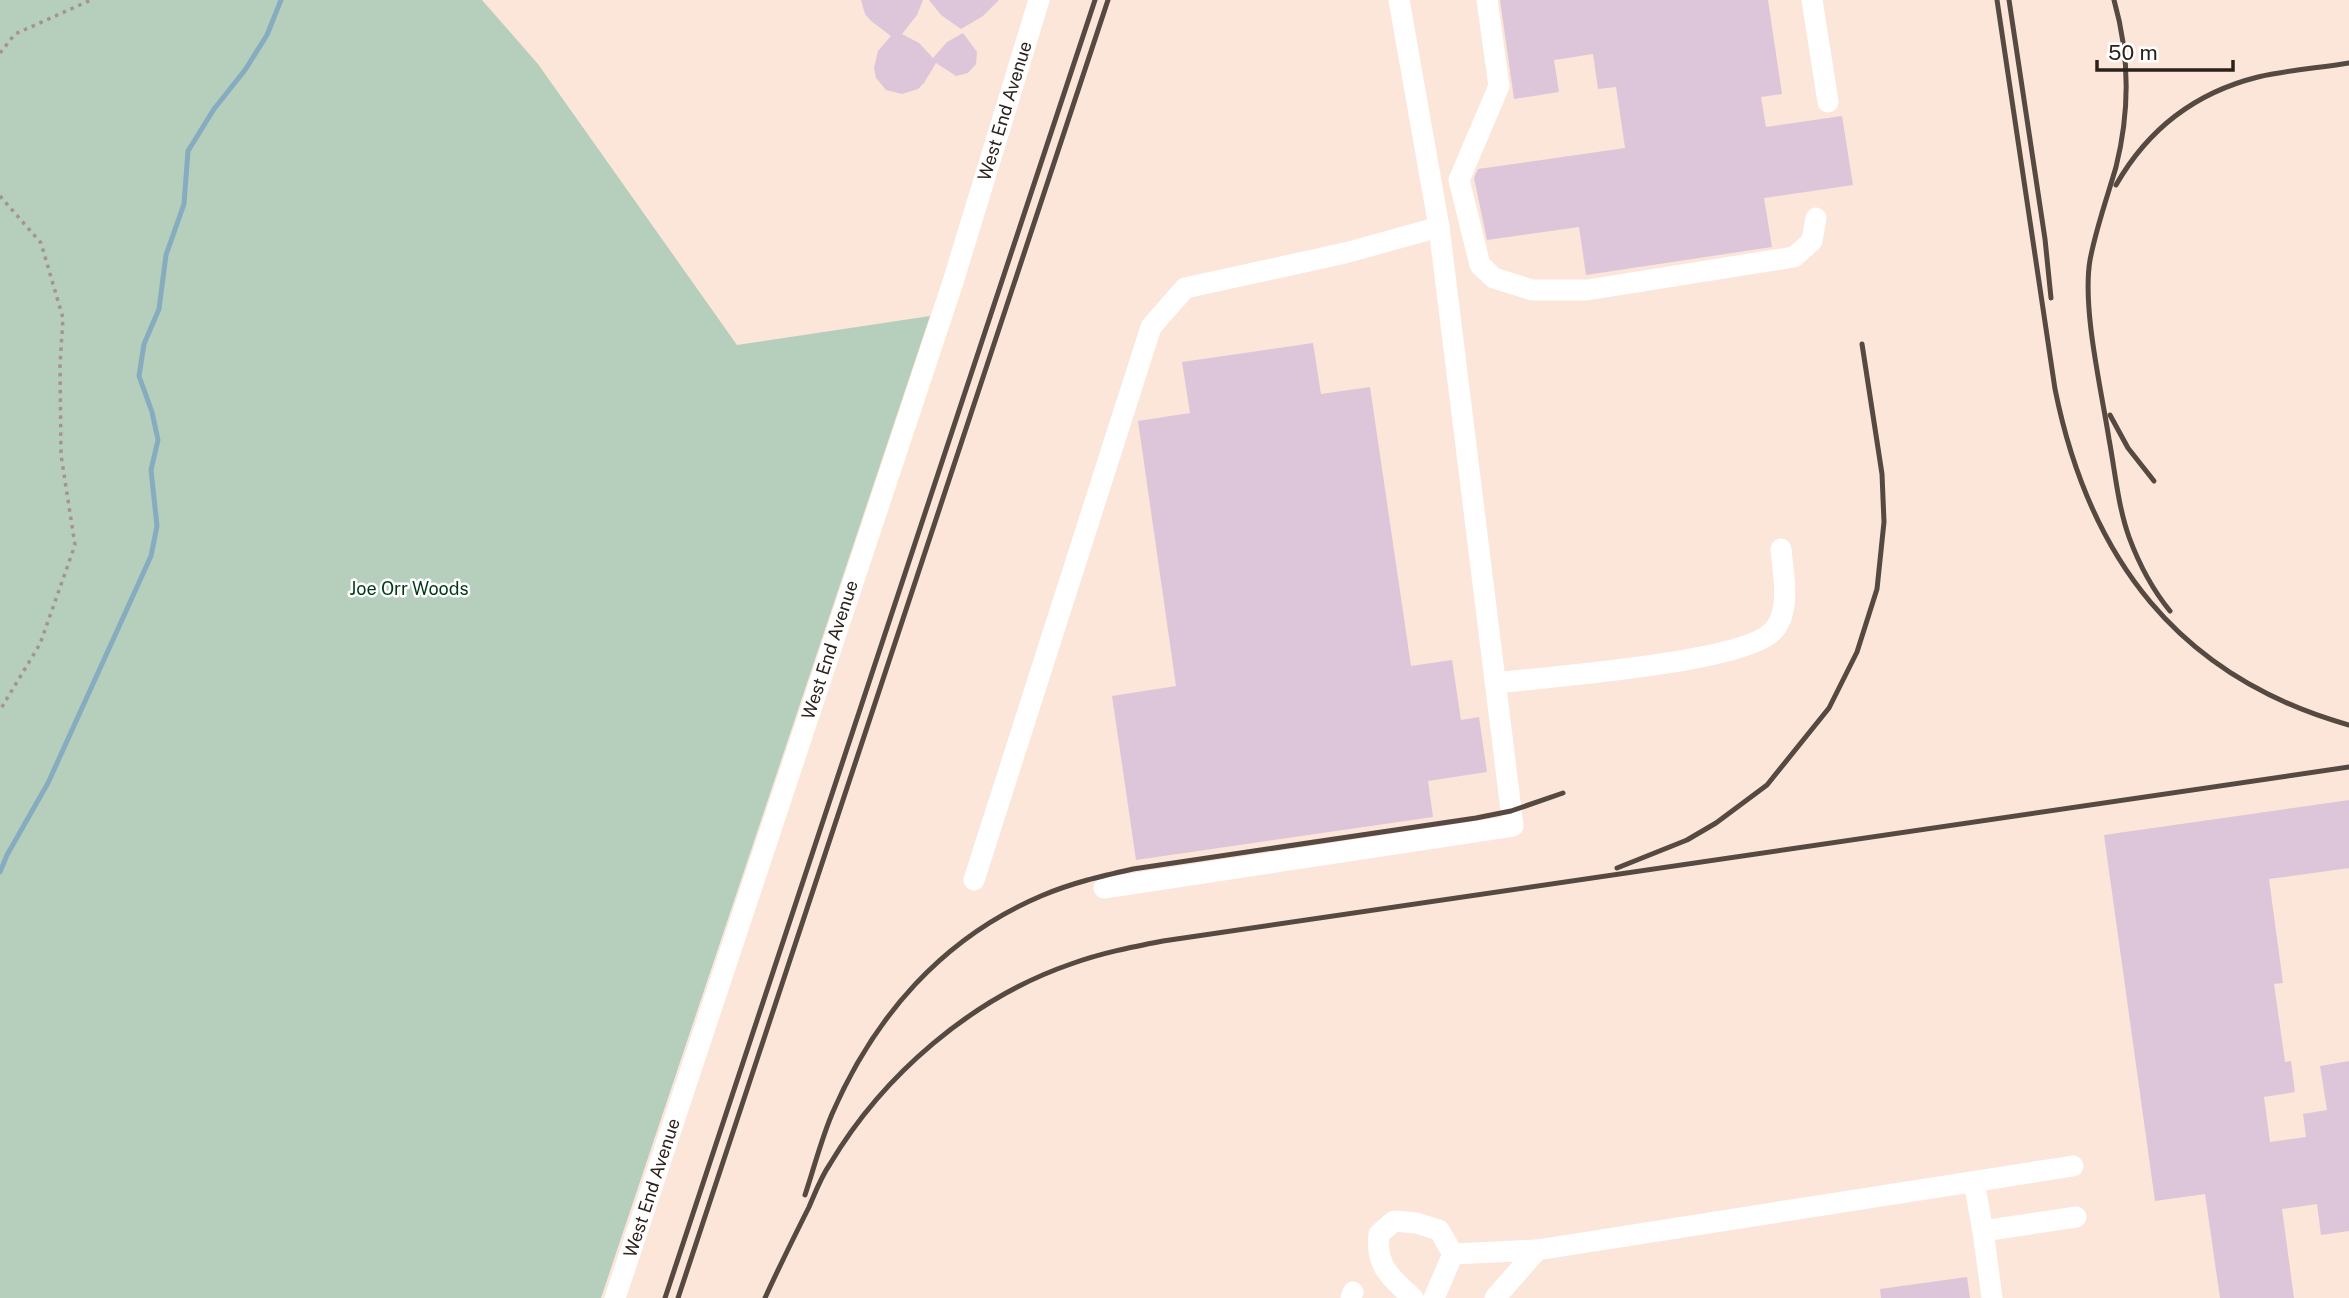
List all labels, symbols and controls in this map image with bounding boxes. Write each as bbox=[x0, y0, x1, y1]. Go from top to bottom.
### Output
scale bar bbox=[2097, 28, 2234, 72]
street label: West End Avenue bbox=[973, 38, 1036, 183]
text: 50 m bbox=[2108, 40, 2158, 65]
park label: Joe Orr Woods bbox=[349, 578, 469, 599]
street label: West End Avenue bbox=[797, 578, 862, 722]
street label: West End Avenue bbox=[619, 1116, 684, 1260]

